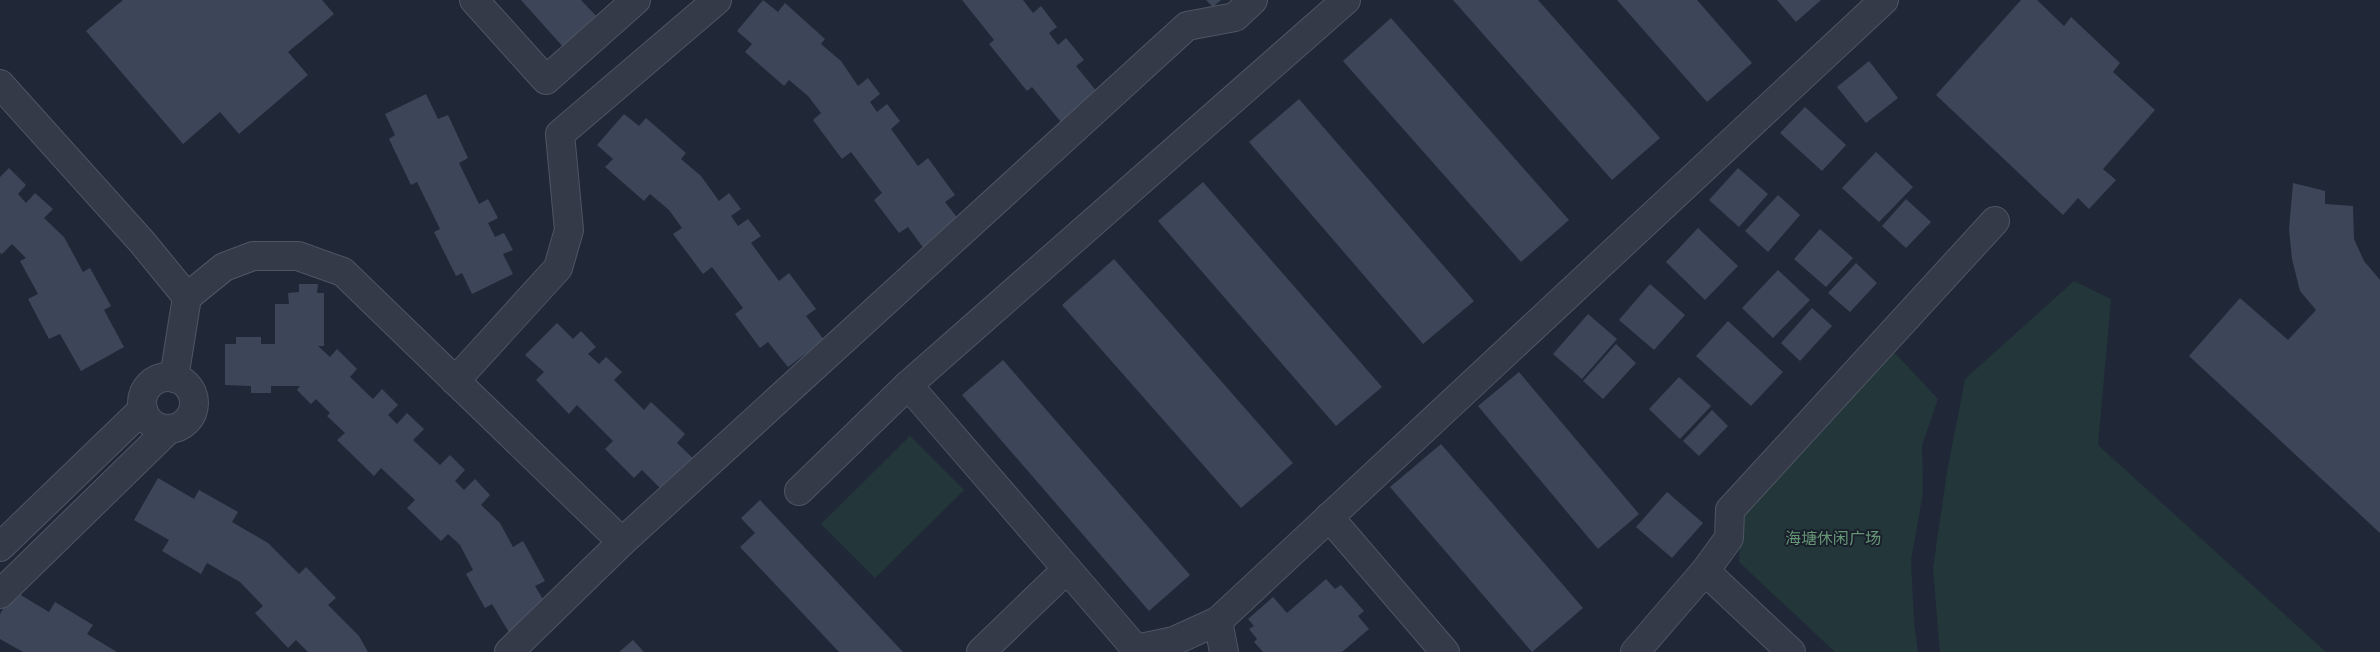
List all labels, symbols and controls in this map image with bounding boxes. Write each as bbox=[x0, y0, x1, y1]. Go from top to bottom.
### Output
park label: 海塘休闲广场 bbox=[1785, 529, 1881, 548]

